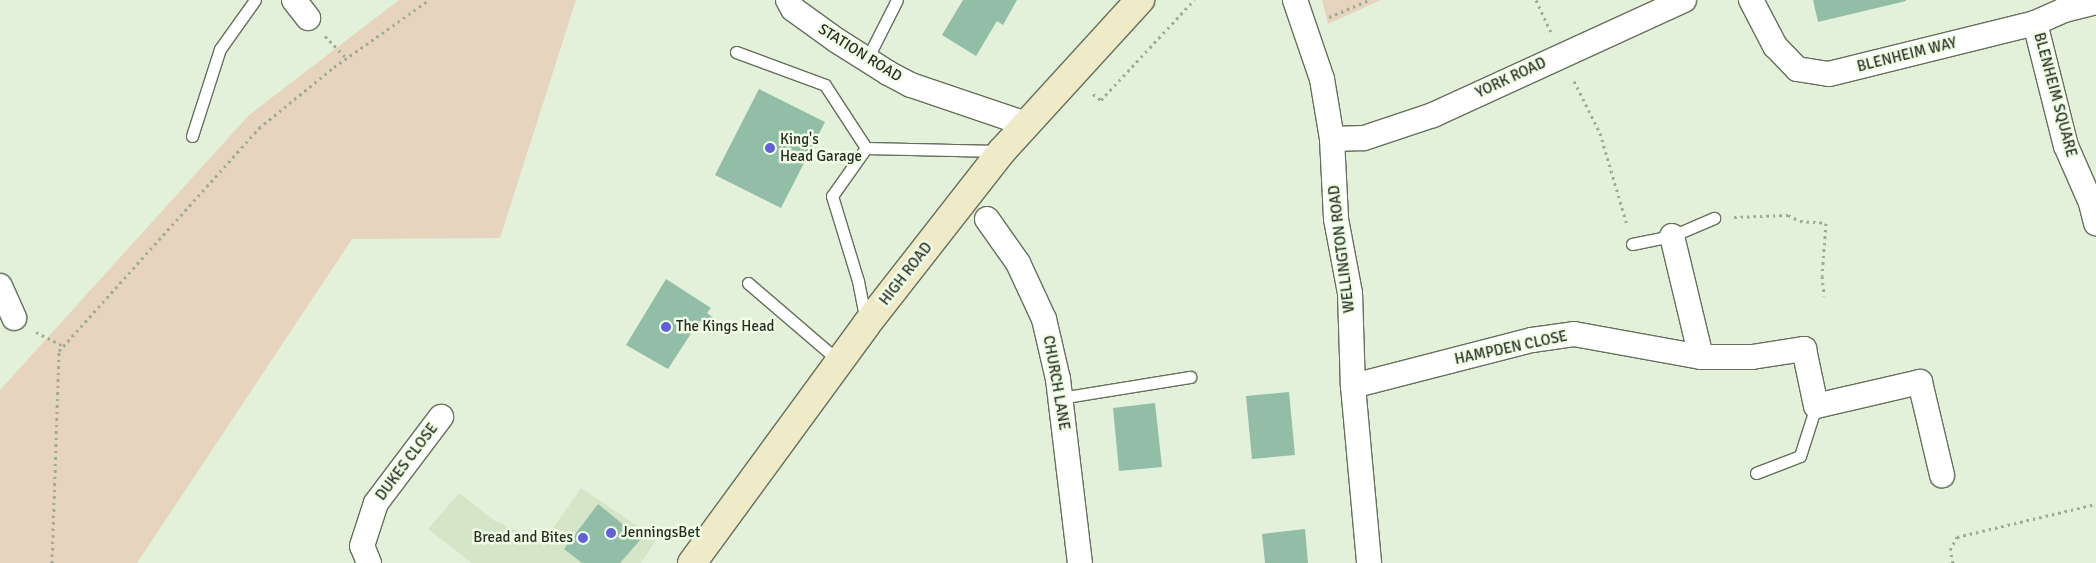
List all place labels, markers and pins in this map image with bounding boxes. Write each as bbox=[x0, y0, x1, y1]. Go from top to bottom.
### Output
place label: King's Head Garage bbox=[780, 130, 862, 165]
marker: King's Head Garage bbox=[764, 142, 776, 154]
place label: The Kings Head bbox=[676, 318, 774, 336]
marker: The Kings Head bbox=[660, 321, 672, 333]
place label: JenningsBet bbox=[621, 524, 700, 542]
marker: JenningsBet bbox=[605, 527, 617, 539]
place label: Bread and Bites bbox=[473, 529, 573, 547]
marker: Bread and Bites bbox=[577, 532, 589, 544]

